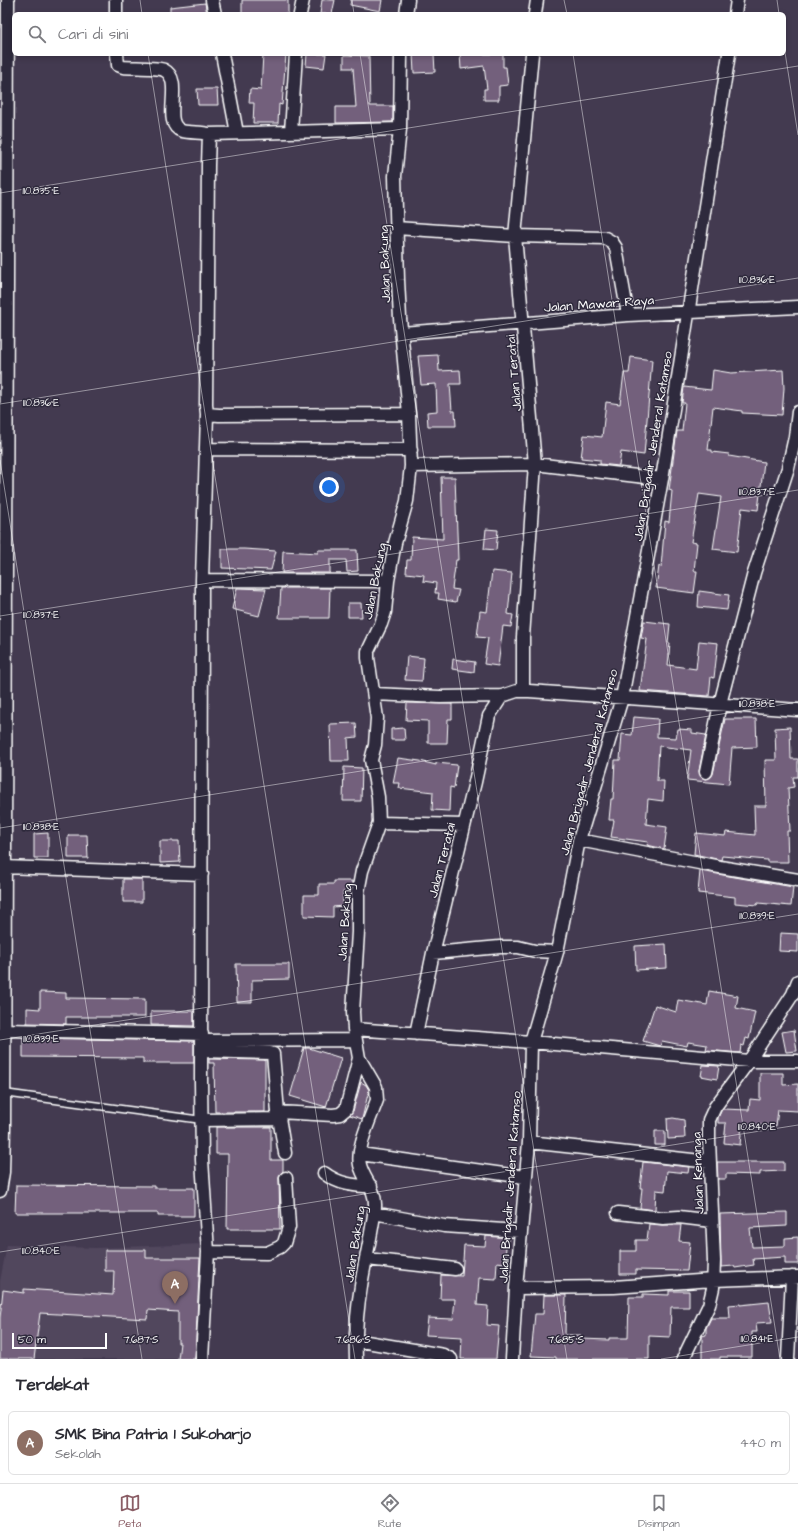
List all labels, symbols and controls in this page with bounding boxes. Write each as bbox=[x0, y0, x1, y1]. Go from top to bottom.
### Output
search box bbox=[12, 12, 786, 56]
icon: search bbox=[26, 23, 48, 45]
text: Cari di sini bbox=[58, 24, 128, 45]
text: 110.835°E bbox=[22, 184, 60, 198]
street label: Jalan Bakung bbox=[375, 225, 396, 303]
text: 110.836°E bbox=[739, 273, 775, 287]
street label: Jalan Mawar Raya bbox=[543, 291, 655, 318]
street label: Jalan Teratai bbox=[502, 334, 526, 412]
street label: Jalan Brigadir Jenderal Katamso bbox=[629, 349, 678, 543]
text: 110.836°E bbox=[23, 396, 59, 410]
your location bbox=[319, 477, 339, 497]
text: 110.837°E bbox=[739, 485, 775, 499]
street label: Jalan Bakung bbox=[359, 541, 392, 621]
text: 110.837°E bbox=[23, 608, 59, 622]
street label: Jalan Brigadir Jenderal Katamso bbox=[555, 667, 624, 858]
text: 110.838°E bbox=[739, 697, 775, 711]
text: 110.838°E bbox=[23, 820, 59, 834]
street label: Jalan Teratai bbox=[424, 821, 460, 900]
street label: Jalan Bakung bbox=[333, 882, 358, 961]
text: 110.839°E bbox=[739, 909, 775, 923]
text: 110.839°E bbox=[23, 1032, 59, 1046]
street label: Jalan Brigadir Jenderal Katamso bbox=[494, 1090, 527, 1284]
text: 110.840°E bbox=[738, 1120, 776, 1134]
street label: Jalan Kenanga bbox=[688, 1131, 709, 1214]
street label: Jalan Bakung bbox=[340, 1204, 371, 1284]
text: 110.840°E bbox=[22, 1244, 60, 1258]
pin: A bbox=[162, 1271, 188, 1304]
scale bar bbox=[12, 1331, 107, 1350]
text: 50 m bbox=[18, 1332, 46, 1347]
text: 110.841°E bbox=[741, 1332, 774, 1346]
text: 7.687°S bbox=[123, 1333, 159, 1347]
text: 7.686°S bbox=[335, 1333, 371, 1347]
text: 7.685°S bbox=[548, 1333, 585, 1347]
text: Terdekat bbox=[16, 1373, 89, 1397]
text: SMK Bina Patria 1 Sukoharjo bbox=[55, 1424, 251, 1445]
text: A bbox=[26, 1434, 34, 1452]
text: 440 m bbox=[740, 1434, 781, 1452]
text: Sekolah bbox=[55, 1445, 101, 1463]
tab: Peta bbox=[118, 1492, 141, 1531]
tab: Rute bbox=[378, 1492, 402, 1531]
tab: Disimpan bbox=[638, 1492, 680, 1531]

